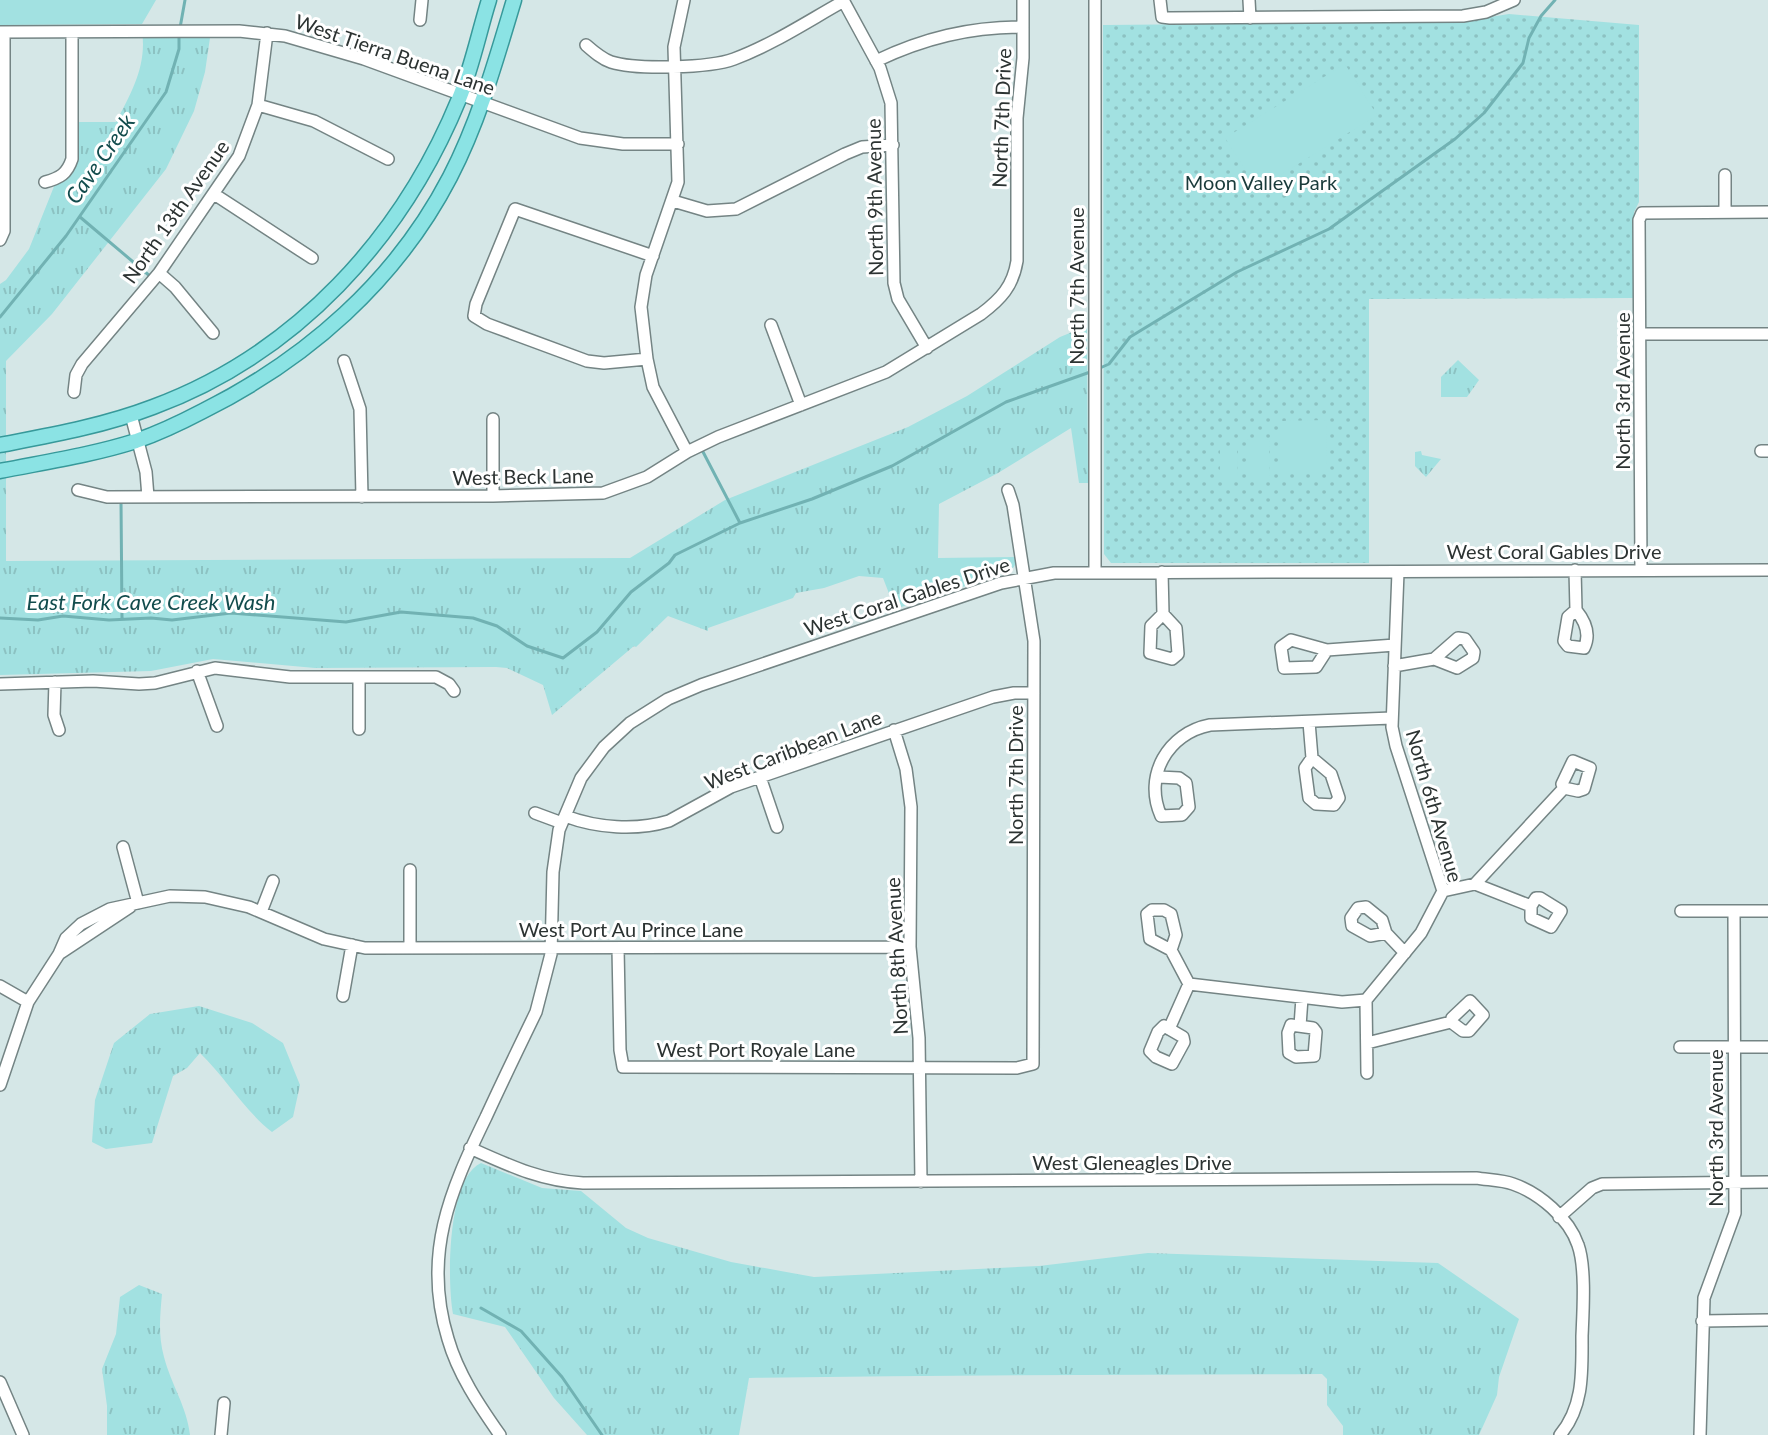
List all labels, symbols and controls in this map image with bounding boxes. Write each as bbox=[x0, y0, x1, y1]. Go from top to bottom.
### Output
street label: West Tierra Buena Lane bbox=[292, 9, 498, 100]
street label: North 7th Drive bbox=[987, 48, 1015, 188]
water label: Cave Creek bbox=[59, 108, 141, 209]
street label: North 9th Avenue bbox=[861, 118, 887, 276]
street label: North 13th Avenue bbox=[117, 135, 234, 288]
park label: Moon Valley Park bbox=[1185, 170, 1338, 194]
street label: North 7th Avenue bbox=[1064, 207, 1088, 365]
street label: North 3rd Avenue bbox=[1610, 312, 1634, 470]
street label: West Beck Lane bbox=[452, 463, 594, 489]
street label: West Coral Gables Drive bbox=[1447, 539, 1661, 563]
street label: West Coral Gables Drive bbox=[801, 551, 1013, 641]
water label: East Fork Cave Creek Wash bbox=[27, 588, 275, 615]
street label: West Caribbean Lane bbox=[701, 704, 885, 794]
street label: North 7th Drive bbox=[1003, 705, 1027, 845]
street label: North 6th Avenue bbox=[1402, 727, 1468, 885]
street label: North 8th Avenue bbox=[880, 877, 912, 1035]
street label: West Port Au Prince Lane bbox=[519, 917, 743, 941]
street label: West Port Royale Lane bbox=[657, 1037, 855, 1061]
street label: North 3rd Avenue bbox=[1703, 1049, 1727, 1207]
street label: West Gleneagles Drive bbox=[1032, 1150, 1232, 1174]

